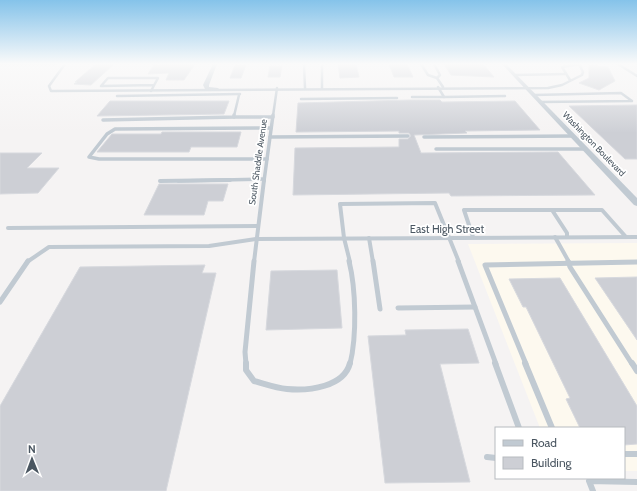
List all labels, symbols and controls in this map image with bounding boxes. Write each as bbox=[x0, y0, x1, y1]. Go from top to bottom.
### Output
street label: Washington Boulevard bbox=[561, 109, 628, 178]
street label: South Shaddle Avenue bbox=[246, 118, 269, 206]
street label: East High Street bbox=[410, 222, 484, 236]
legend bbox=[495, 427, 625, 479]
text: Road bbox=[531, 435, 557, 450]
north arrow bbox=[12, 439, 52, 479]
text: N bbox=[28, 442, 36, 456]
text: Building bbox=[531, 455, 573, 470]

